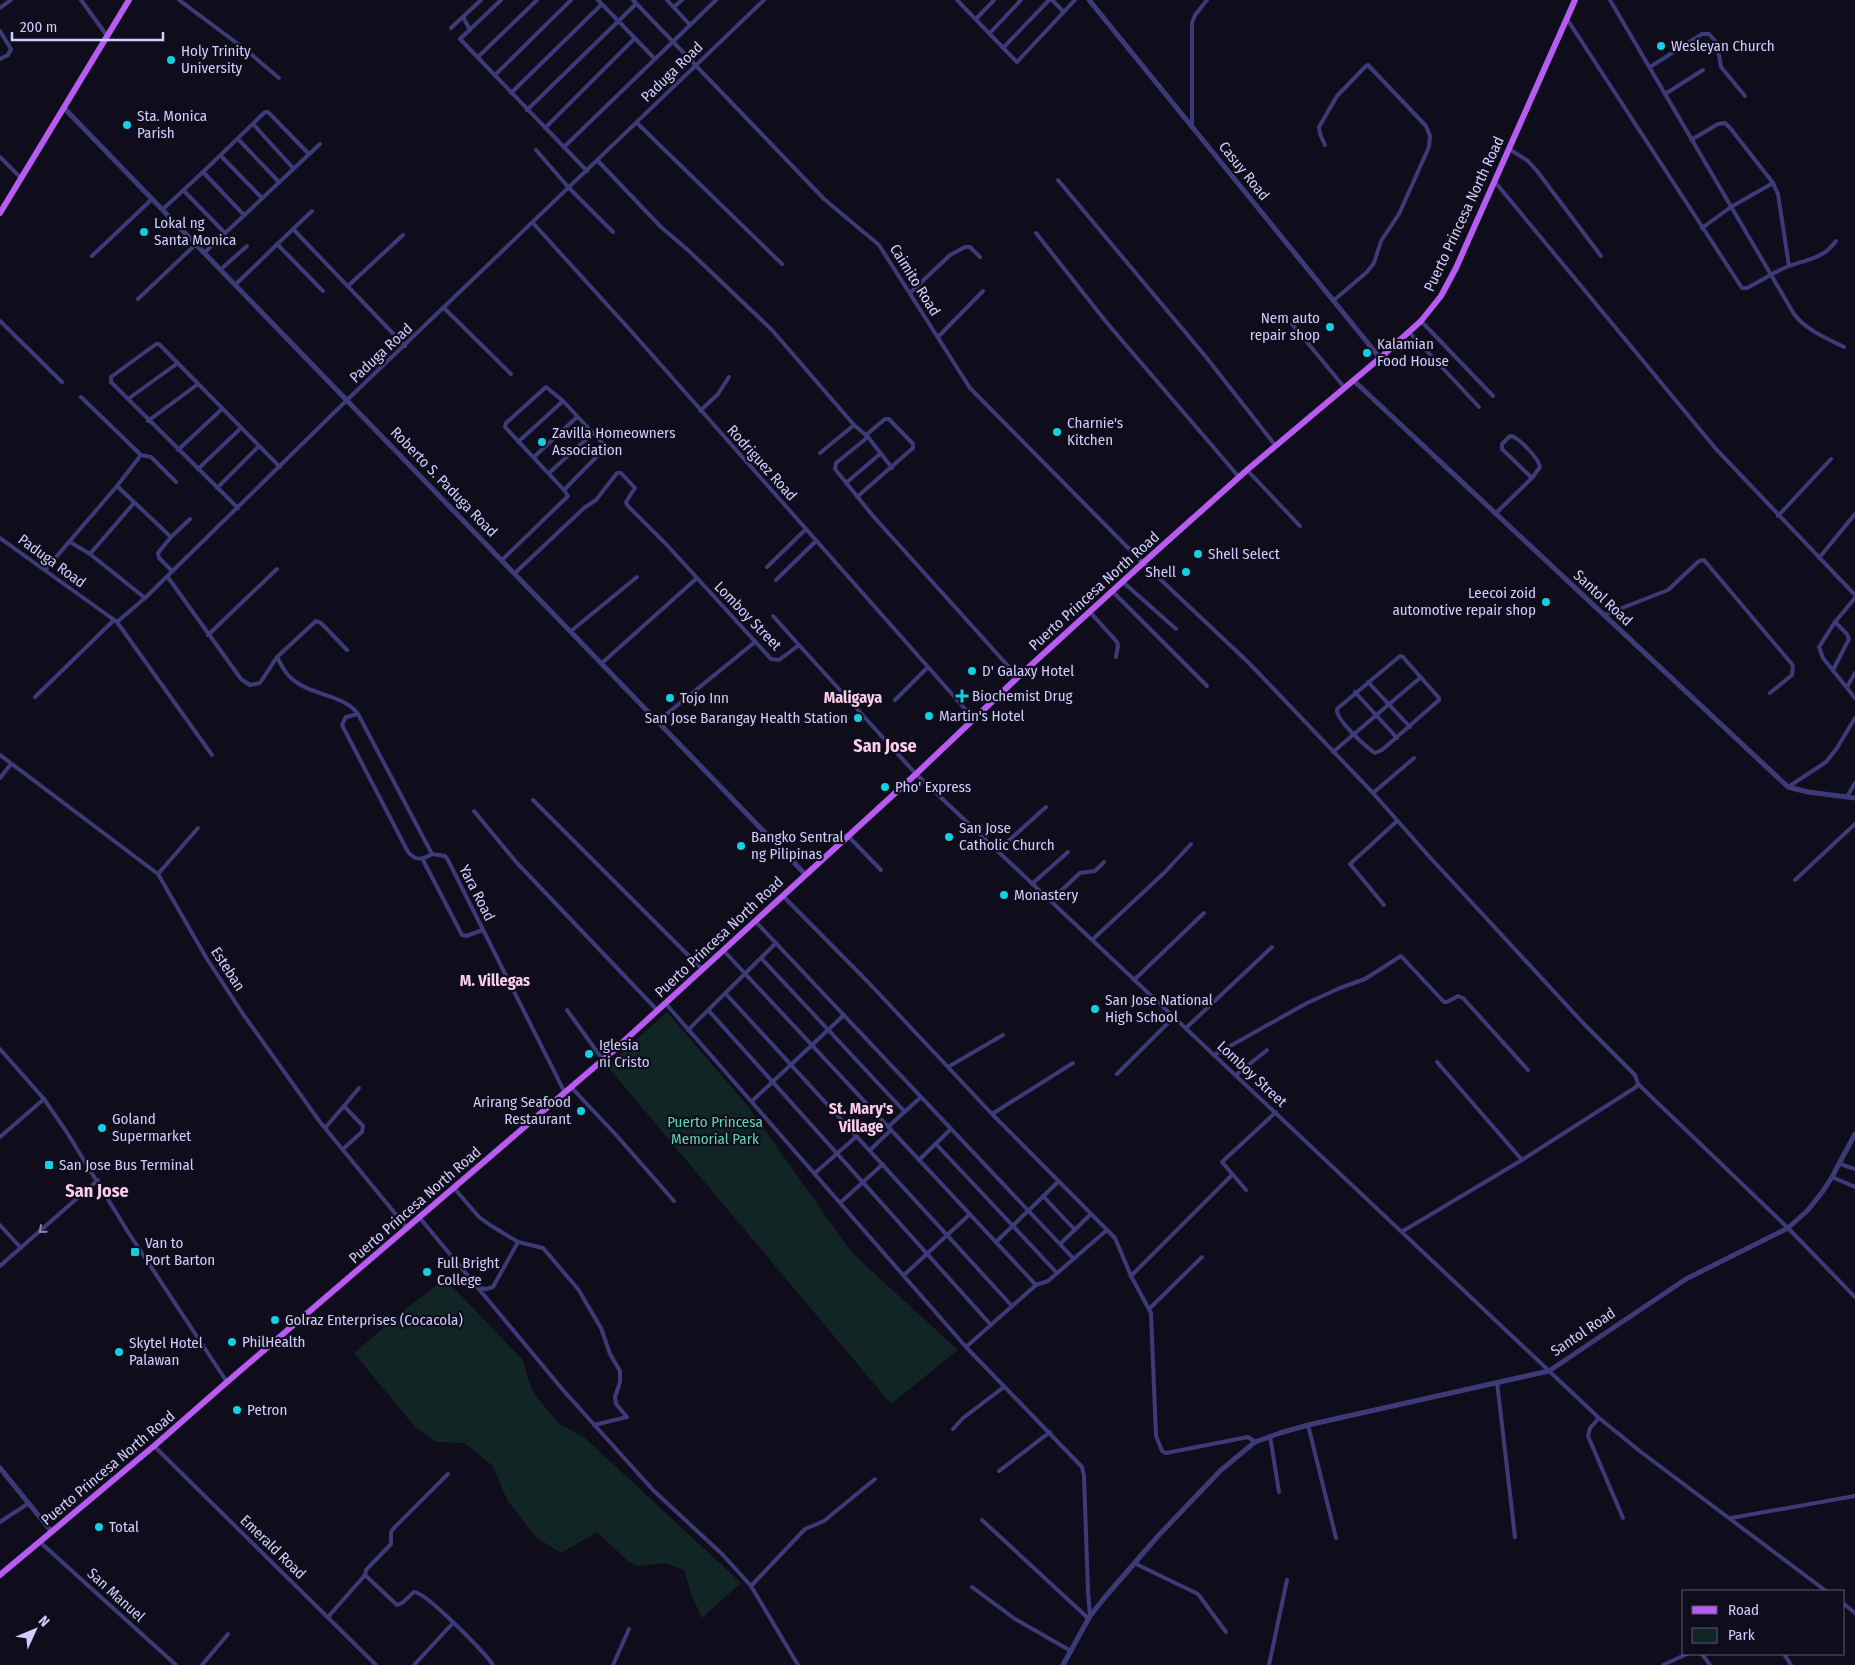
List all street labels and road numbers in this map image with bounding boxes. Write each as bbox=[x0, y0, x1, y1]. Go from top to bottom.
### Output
street label: Paduga Road bbox=[637, 38, 707, 106]
street label: Puerto Princesa North Road bbox=[1420, 134, 1508, 294]
street label: Casuy Road bbox=[1215, 138, 1273, 204]
street label: Caimito Road bbox=[886, 241, 944, 319]
street label: Paduga Road bbox=[346, 319, 416, 387]
street label: Rodriguez Road bbox=[723, 421, 801, 505]
street label: Roberto S. Paduga Road bbox=[387, 423, 501, 541]
street label: Puerto Princesa North Road bbox=[1025, 528, 1163, 654]
street label: Paduga Road bbox=[15, 530, 89, 592]
street label: Santol Road bbox=[1570, 566, 1636, 630]
street label: Lomboy Street bbox=[711, 578, 785, 654]
street label: Yara Road bbox=[455, 862, 499, 924]
street label: Puerto Princesa North Road bbox=[651, 873, 787, 1001]
street label: Esteban bbox=[207, 944, 249, 994]
street label: Lomboy Street bbox=[1213, 1037, 1291, 1111]
street label: Puerto Princesa North Road bbox=[345, 1143, 485, 1267]
street label: Santol Road bbox=[1547, 1304, 1619, 1360]
street label: Puerto Princesa North Road bbox=[38, 1407, 178, 1529]
street label: Emerald Road bbox=[236, 1511, 310, 1583]
street label: San Manuel bbox=[83, 1564, 149, 1626]

